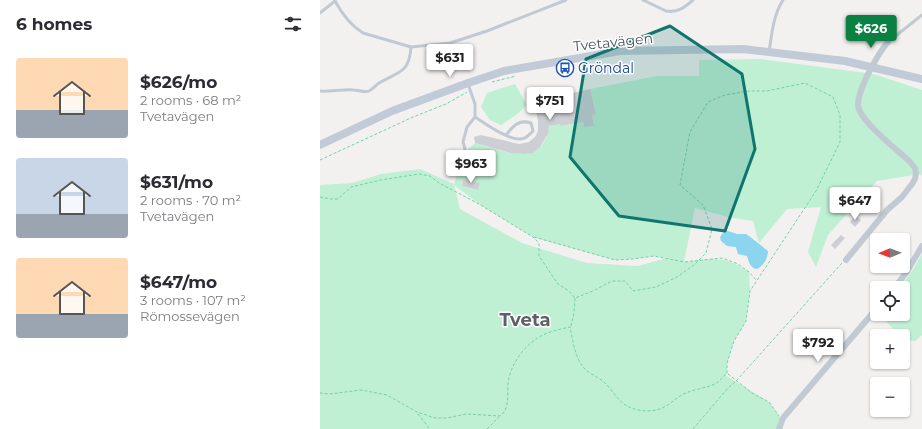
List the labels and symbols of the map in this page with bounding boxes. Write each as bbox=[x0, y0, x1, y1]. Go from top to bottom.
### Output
pin: $626 bbox=[847, 15, 895, 49]
street label: Tvetavägen bbox=[572, 29, 654, 55]
pin: $631 bbox=[426, 44, 474, 78]
bus stop icon: Gröndal bbox=[555, 58, 575, 78]
place label: Gröndal bbox=[578, 59, 634, 77]
pin: $751 bbox=[526, 87, 574, 121]
pin: $963 bbox=[447, 150, 495, 184]
pin: $647 bbox=[831, 187, 879, 221]
north arrow bbox=[870, 233, 910, 273]
district label: Tveta bbox=[499, 309, 551, 331]
pin: $792 bbox=[794, 329, 842, 363]

